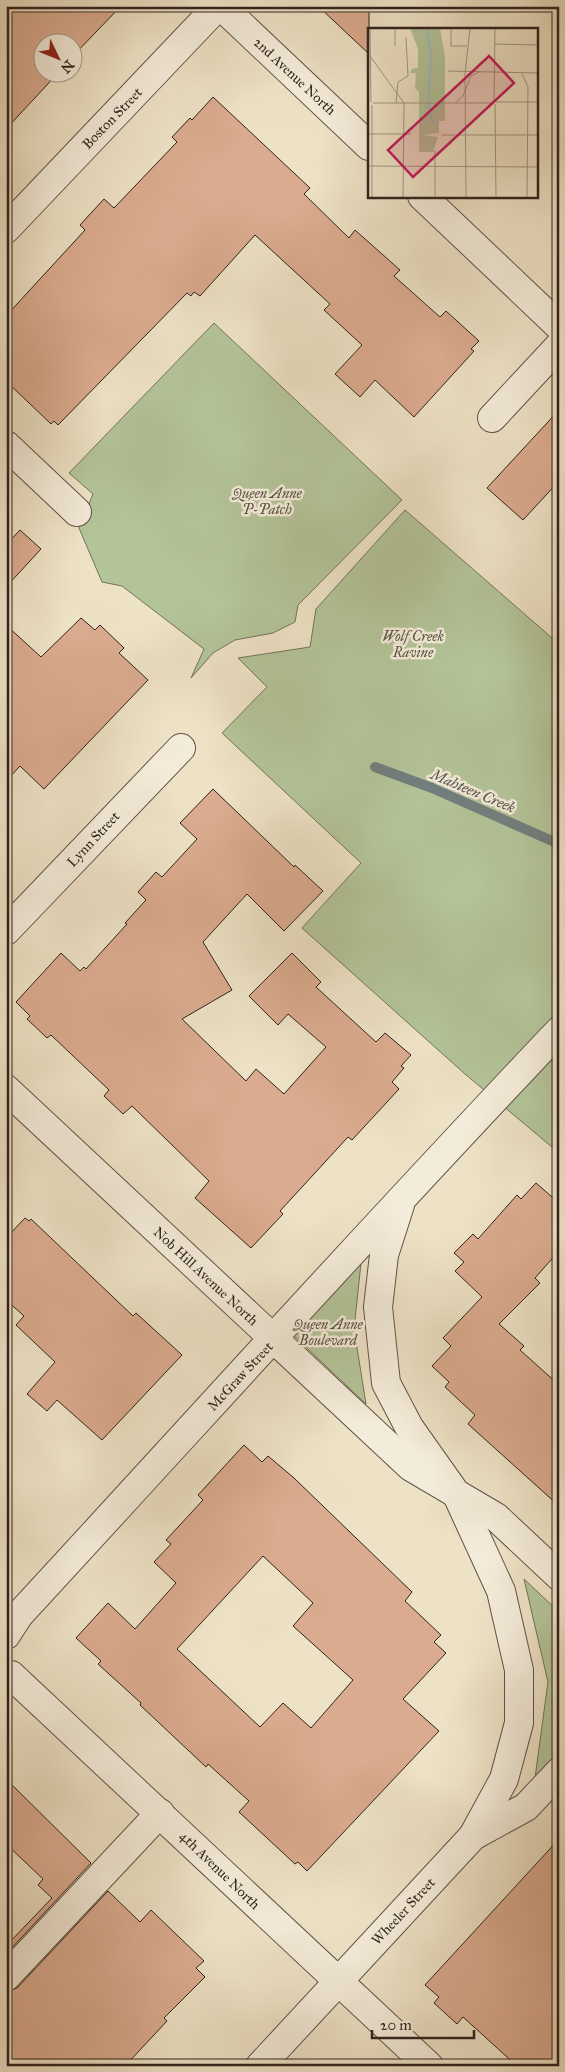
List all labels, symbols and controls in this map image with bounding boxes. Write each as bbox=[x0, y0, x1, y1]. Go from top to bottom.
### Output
inset map bbox=[368, 28, 538, 198]
north arrow bbox=[32, 32, 82, 82]
street label: 2nd Avenue North bbox=[250, 34, 339, 119]
text: N bbox=[57, 56, 77, 77]
street label: Boston Street bbox=[79, 84, 146, 153]
park label: Queen Anne P-Patch bbox=[231, 485, 303, 518]
park label: Wolf Creek Ravine bbox=[382, 628, 444, 661]
water label: Mahteen Creek bbox=[426, 764, 518, 817]
street label: Lynn Street bbox=[63, 808, 123, 871]
street label: Nob Hill Avenue North bbox=[150, 1223, 262, 1329]
park label: Queen Anne Boulevard bbox=[292, 1316, 364, 1349]
street label: McGraw Street bbox=[204, 1338, 277, 1415]
street label: 4th Avenue North bbox=[176, 1828, 264, 1913]
street label: Wheeler Street bbox=[368, 1874, 439, 1948]
scale bar bbox=[372, 2007, 475, 2039]
text: 20 m bbox=[380, 2016, 412, 2034]

